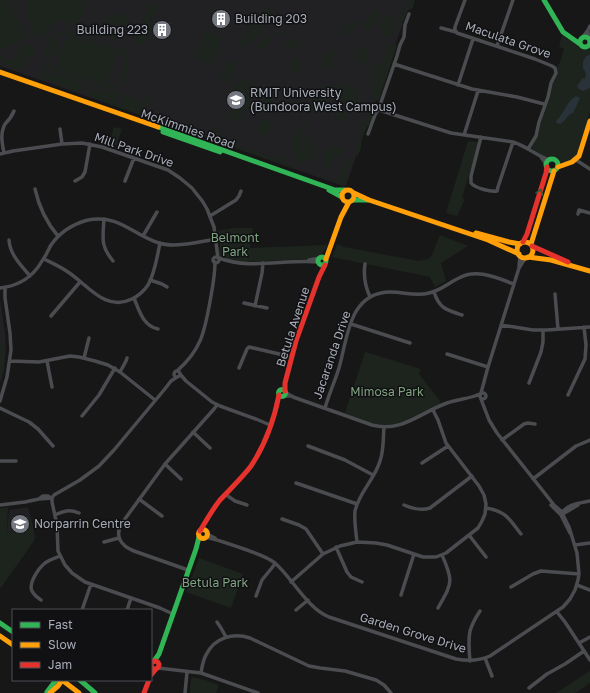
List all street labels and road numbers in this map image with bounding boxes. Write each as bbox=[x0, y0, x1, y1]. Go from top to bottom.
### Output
street label: Maculata Grove bbox=[463, 18, 553, 61]
street label: McKimmies Road bbox=[139, 105, 237, 152]
street label: Mill Park Drive bbox=[93, 129, 176, 170]
street label: Betula Avenue bbox=[273, 285, 312, 369]
street label: Jacaranda Drive bbox=[309, 309, 354, 401]
street label: Garden Grove Drive bbox=[358, 609, 468, 656]

